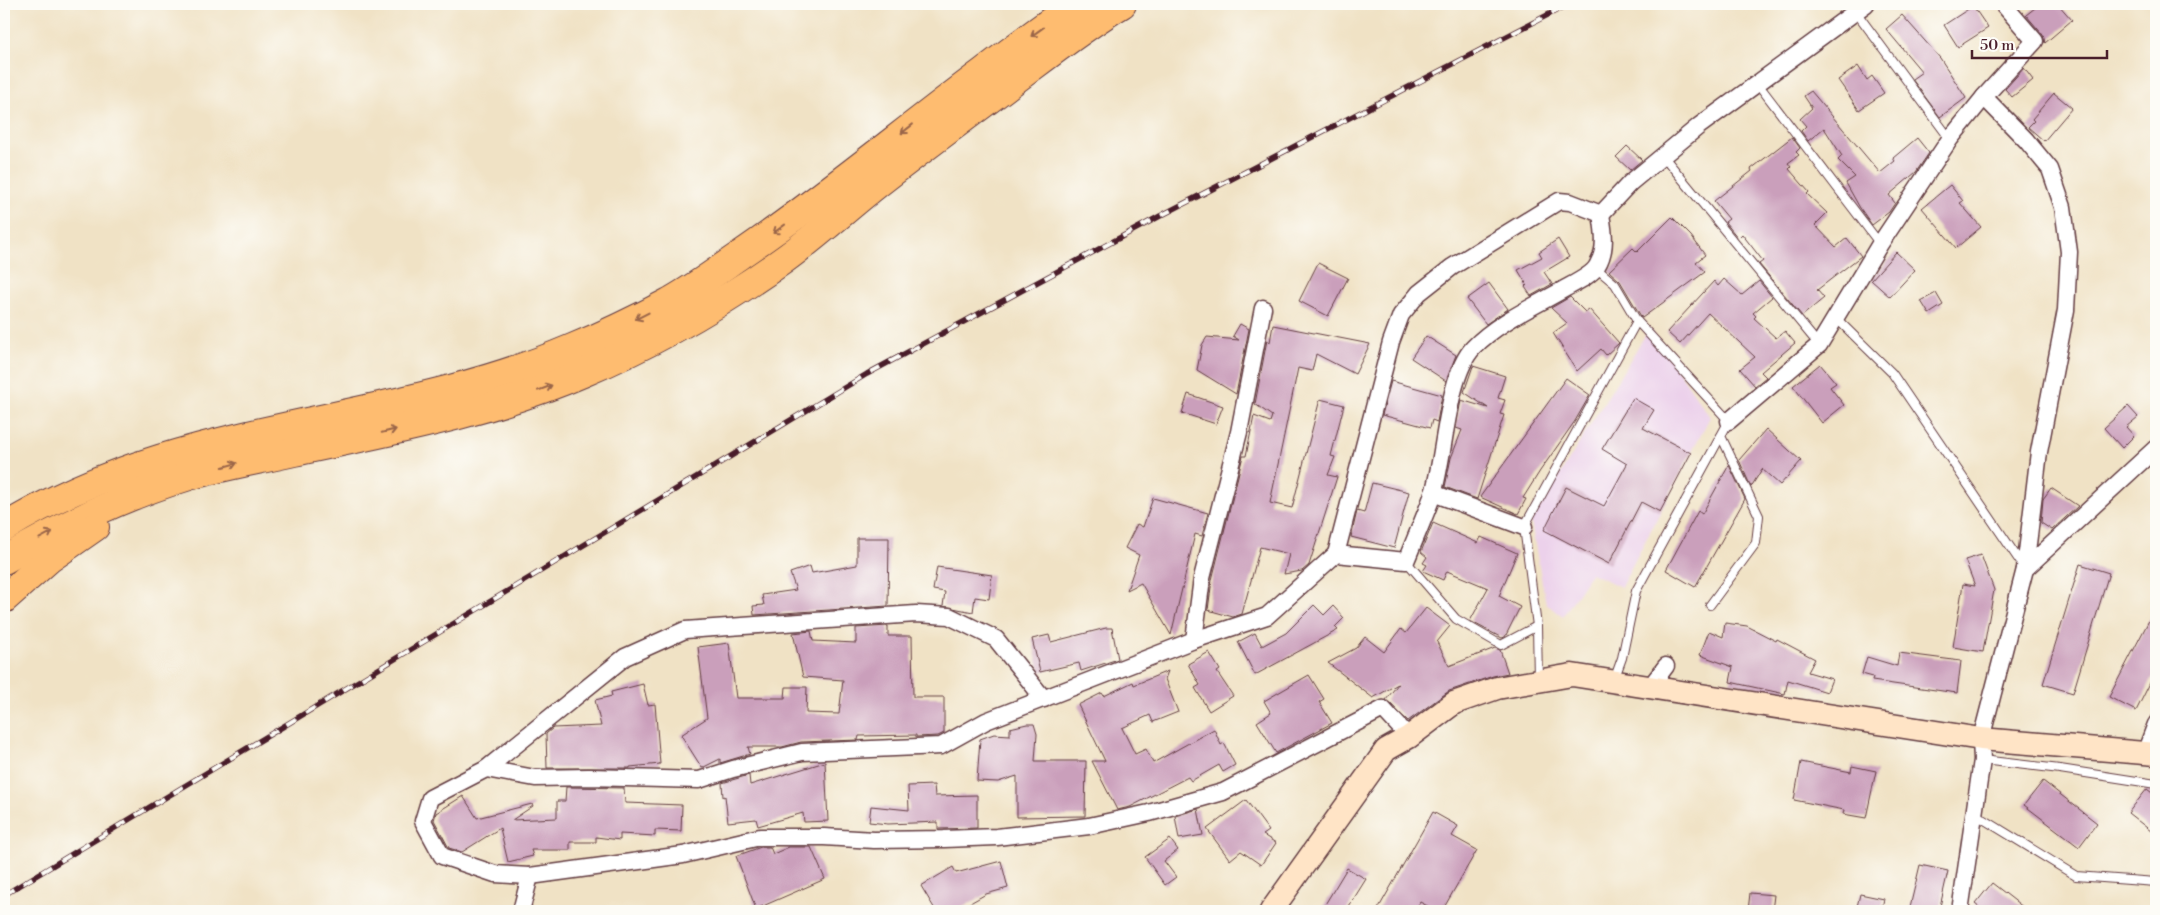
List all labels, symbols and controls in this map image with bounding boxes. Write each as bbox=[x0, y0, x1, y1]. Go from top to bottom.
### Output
one-way arrow bbox=[1030, 27, 1044, 37]
scale bar bbox=[1972, 28, 2108, 60]
text: 50 m bbox=[1980, 36, 2014, 55]
one-way arrow bbox=[901, 124, 914, 135]
one-way arrow bbox=[773, 223, 786, 234]
one-way arrow bbox=[634, 311, 649, 321]
one-way arrow bbox=[537, 383, 552, 392]
one-way arrow bbox=[380, 426, 396, 435]
one-way arrow bbox=[222, 460, 238, 470]
one-way arrow bbox=[38, 530, 53, 540]

